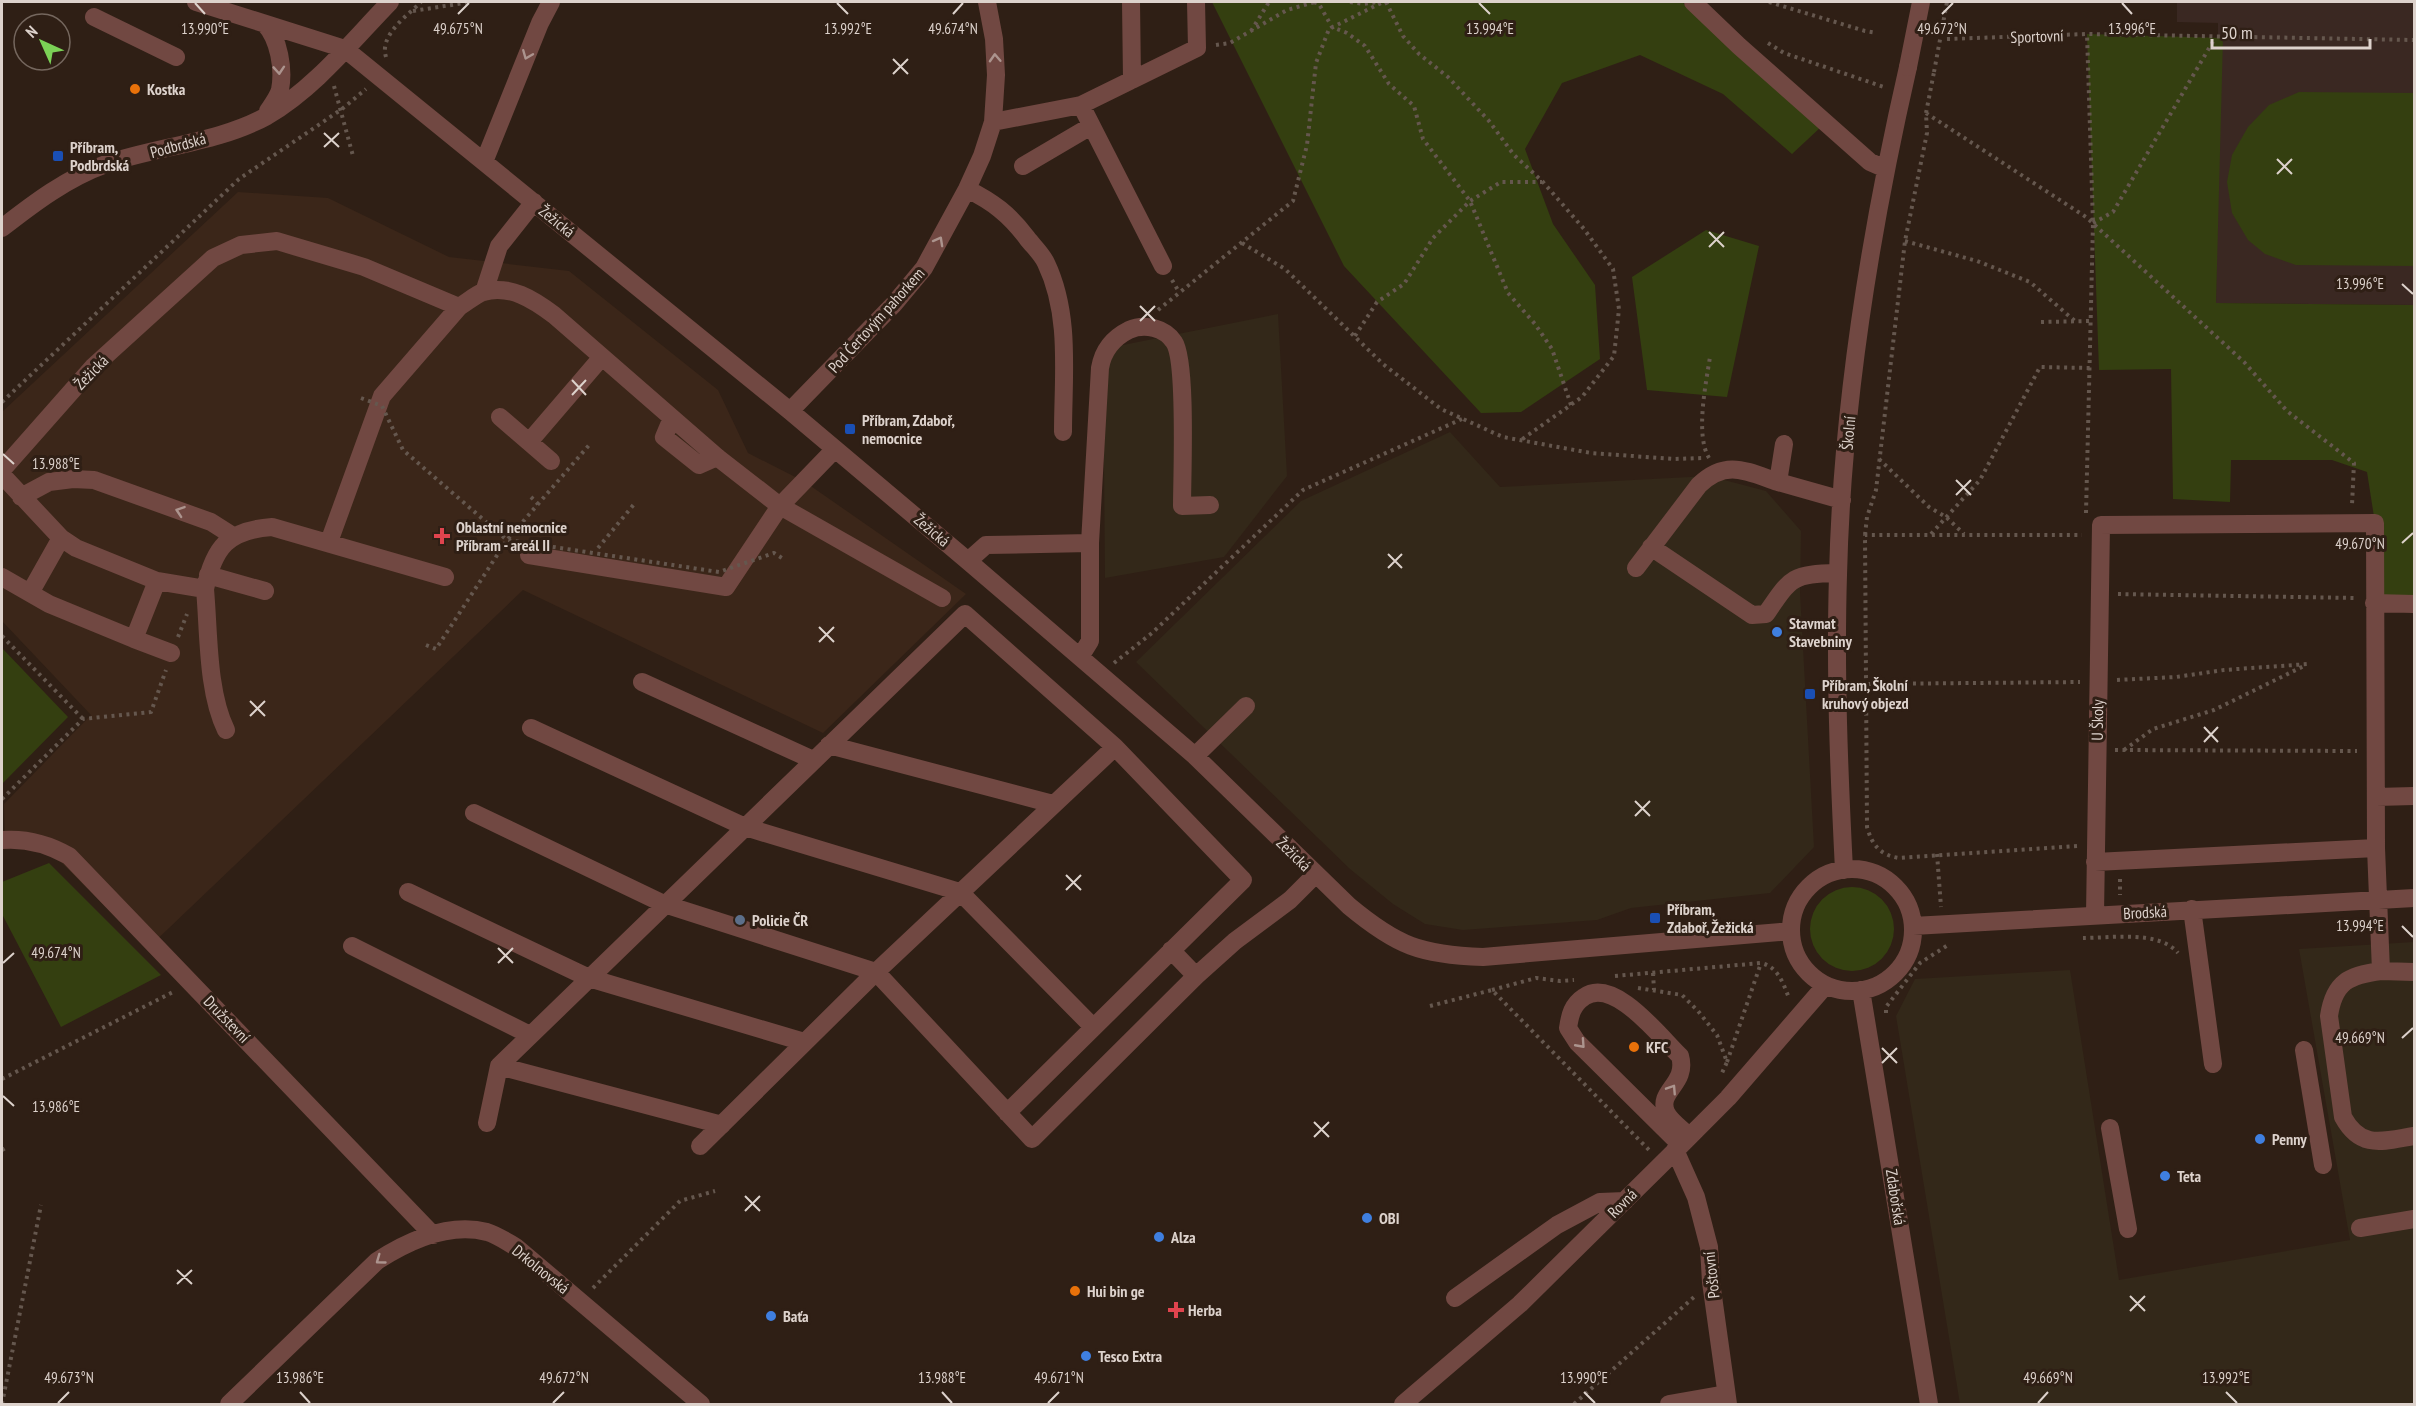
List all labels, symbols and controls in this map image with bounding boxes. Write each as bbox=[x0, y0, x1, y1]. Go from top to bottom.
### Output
north arrow bbox=[12, 12, 72, 72]
scale bar bbox=[2212, 12, 2370, 50]
text: 13.990°E bbox=[181, 19, 229, 38]
text: 49.675°N bbox=[433, 19, 483, 38]
text: 13.992°E bbox=[824, 19, 872, 38]
text: 49.674°N bbox=[928, 19, 978, 38]
text: 13.994°E bbox=[1466, 19, 1514, 38]
text: 49.672°N bbox=[1917, 19, 1967, 38]
text: 13.996°E bbox=[2108, 19, 2156, 38]
text: N bbox=[21, 21, 42, 42]
text: 50 m bbox=[2221, 21, 2253, 44]
street label: Sportovní bbox=[2010, 25, 2064, 47]
one-way arrow bbox=[522, 49, 534, 60]
one-way arrow bbox=[989, 54, 1002, 63]
one-way arrow bbox=[273, 66, 286, 75]
place label: Kostka bbox=[147, 79, 186, 99]
marker: Kostka bbox=[128, 82, 142, 96]
street label: Podbrdská bbox=[148, 128, 208, 162]
place label: Příbram, Podbrdská bbox=[70, 137, 129, 175]
marker: Příbram, Podbrdská bbox=[51, 149, 65, 163]
street label: Žežická bbox=[535, 201, 579, 241]
one-way arrow bbox=[932, 237, 943, 248]
street label: Pod Čertovým pahorkem bbox=[824, 263, 928, 377]
text: 13.996°E bbox=[2336, 274, 2384, 293]
street label: Žežická bbox=[70, 351, 112, 393]
place label: Příbram, Zdaboř, nemocnice bbox=[862, 410, 955, 448]
street label: Školní bbox=[1837, 415, 1859, 451]
marker: Příbram, Zdaboř, nemocnice bbox=[843, 422, 857, 436]
text: 13.988°E bbox=[32, 454, 80, 473]
one-way arrow bbox=[176, 505, 186, 518]
street label: Žežická bbox=[910, 509, 954, 551]
place label: Oblastní nemocnice Příbram - areál II bbox=[456, 517, 567, 555]
marker: Oblastní nemocnice Příbram - areál II bbox=[433, 527, 451, 545]
text: 49.670°N bbox=[2335, 534, 2385, 553]
place label: Stavmat Stavebniny bbox=[1789, 613, 1852, 651]
marker: Stavmat Stavebniny bbox=[1770, 625, 1784, 639]
place label: Příbram, Školní kruhový objezd bbox=[1822, 675, 1909, 713]
marker: Příbram, Školní kruhový objezd bbox=[1803, 687, 1817, 701]
street label: U Školy bbox=[2087, 699, 2107, 741]
street label: Žežická bbox=[1273, 833, 1315, 875]
place label: Příbram, Zdaboř, Žežická bbox=[1667, 899, 1754, 937]
street label: Brodská bbox=[2123, 901, 2167, 923]
place label: Policie ČR bbox=[752, 910, 808, 930]
marker: Příbram, Zdaboř, Žežická bbox=[1648, 911, 1662, 925]
marker: Policie ČR bbox=[733, 913, 747, 927]
text: 13.994°E bbox=[2336, 916, 2384, 935]
text: 49.674°N bbox=[31, 943, 81, 962]
street label: Družstevní bbox=[200, 991, 255, 1047]
text: 49.669°N bbox=[2335, 1028, 2385, 1047]
one-way arrow bbox=[1574, 1037, 1585, 1048]
place label: KFC bbox=[1646, 1037, 1669, 1057]
marker: KFC bbox=[1627, 1040, 1641, 1054]
one-way arrow bbox=[1664, 1085, 1675, 1096]
text: 13.986°E bbox=[32, 1097, 80, 1116]
place label: Penny bbox=[2272, 1129, 2307, 1149]
marker: Penny bbox=[2253, 1132, 2267, 1146]
place label: Teta bbox=[2177, 1166, 2201, 1186]
street label: Zdabořská bbox=[1882, 1167, 1910, 1227]
marker: Teta bbox=[2158, 1169, 2172, 1183]
street label: Rovná bbox=[1603, 1184, 1641, 1222]
place label: OBI bbox=[1379, 1208, 1400, 1228]
marker: OBI bbox=[1360, 1211, 1374, 1225]
place label: Alza bbox=[1170, 1227, 1196, 1247]
marker: Alza bbox=[1152, 1230, 1166, 1244]
street label: Drkolnovská bbox=[508, 1240, 574, 1298]
street label: Poštovní bbox=[1699, 1250, 1723, 1299]
one-way arrow bbox=[376, 1252, 387, 1263]
place label: Hui bin ge bbox=[1087, 1281, 1145, 1301]
marker: Hui bin ge bbox=[1068, 1284, 1082, 1298]
place label: Herba bbox=[1188, 1300, 1222, 1320]
marker: Herba bbox=[1169, 1303, 1183, 1317]
place label: Baťa bbox=[783, 1306, 809, 1326]
marker: Baťa bbox=[764, 1309, 778, 1323]
place label: Tesco Extra bbox=[1098, 1346, 1162, 1366]
marker: Tesco Extra bbox=[1079, 1349, 1093, 1363]
text: 49.673°N bbox=[44, 1368, 94, 1387]
text: 13.986°E bbox=[276, 1368, 324, 1387]
text: 49.672°N bbox=[539, 1368, 589, 1387]
text: 13.988°E bbox=[918, 1368, 966, 1387]
text: 49.671°N bbox=[1034, 1368, 1084, 1387]
text: 13.990°E bbox=[1560, 1368, 1608, 1387]
text: 49.669°N bbox=[2023, 1368, 2073, 1387]
text: 13.992°E bbox=[2202, 1368, 2250, 1387]

